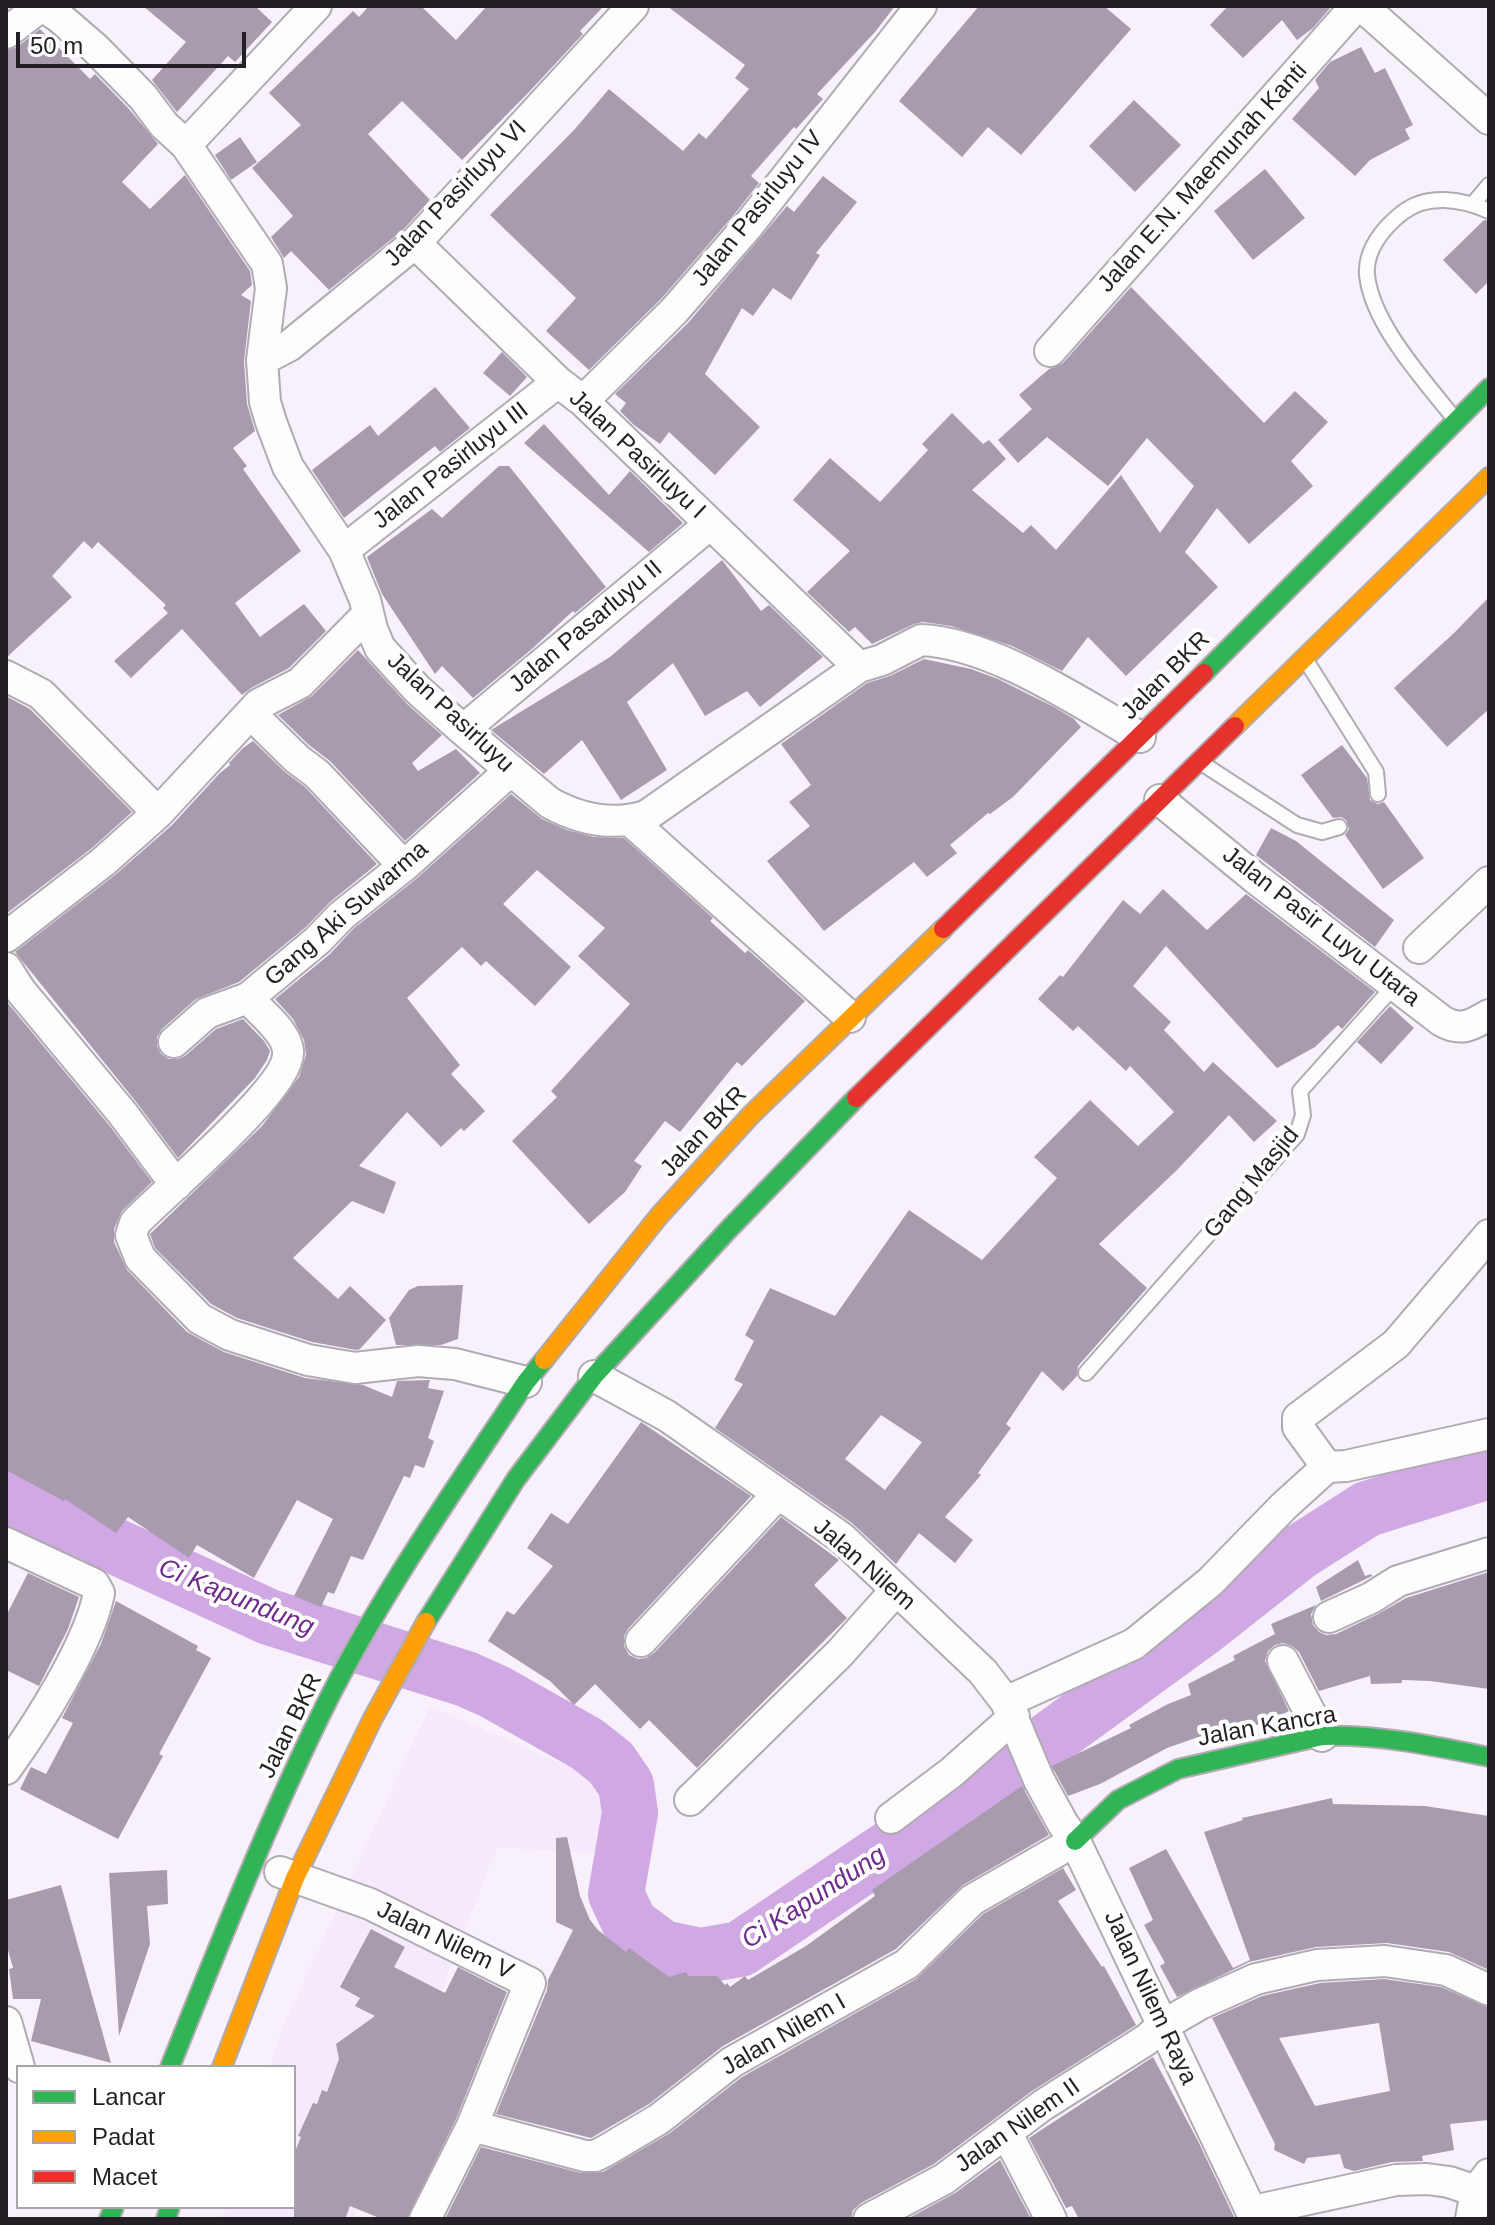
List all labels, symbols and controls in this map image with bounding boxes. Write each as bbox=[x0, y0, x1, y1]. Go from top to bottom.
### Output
scale bar bbox=[20, 16, 250, 66]
text: 50 m bbox=[30, 32, 83, 59]
street label: Jalan E.N. Maemunah Kanti bbox=[1092, 57, 1314, 299]
street label: Jalan Pasirluyu VI bbox=[379, 115, 533, 273]
street label: Jalan Pasirluyu IV bbox=[686, 125, 830, 293]
street label: Jalan Pasirluyu I bbox=[563, 384, 711, 526]
street label: Jalan Pasirluyu III bbox=[368, 396, 534, 536]
street label: Jalan Pasarluyu II bbox=[504, 555, 668, 699]
street label: Jalan BKR bbox=[1116, 626, 1216, 726]
street label: Jalan Pasirluyu bbox=[381, 647, 519, 779]
street label: Gang Aki Suwarma bbox=[260, 835, 434, 993]
street label: Jalan Pasir Luyu Utara bbox=[1216, 841, 1426, 1013]
street label: Jalan BKR bbox=[655, 1081, 753, 1183]
street label: Gang Masjid bbox=[1198, 1122, 1306, 1244]
street label: Jalan Nilem bbox=[807, 1513, 921, 1617]
water label: Ci Kapundung bbox=[154, 1553, 318, 1643]
street label: Jalan BKR bbox=[253, 1669, 329, 1783]
street label: Jalan Kancra bbox=[1196, 1701, 1338, 1753]
water label: Ci Kapundung bbox=[736, 1840, 892, 1956]
street label: Jalan Nilem V bbox=[372, 1896, 518, 1986]
street label: Jalan Nilem Raya bbox=[1097, 1907, 1203, 2089]
street label: Jalan Nilem I bbox=[717, 1988, 851, 2082]
legend bbox=[16, 2065, 296, 2209]
street label: Jalan Nilem II bbox=[950, 2073, 1086, 2179]
text: Lancar bbox=[92, 2083, 165, 2110]
text: Padat bbox=[92, 2123, 155, 2150]
text: Macet bbox=[92, 2163, 157, 2190]

